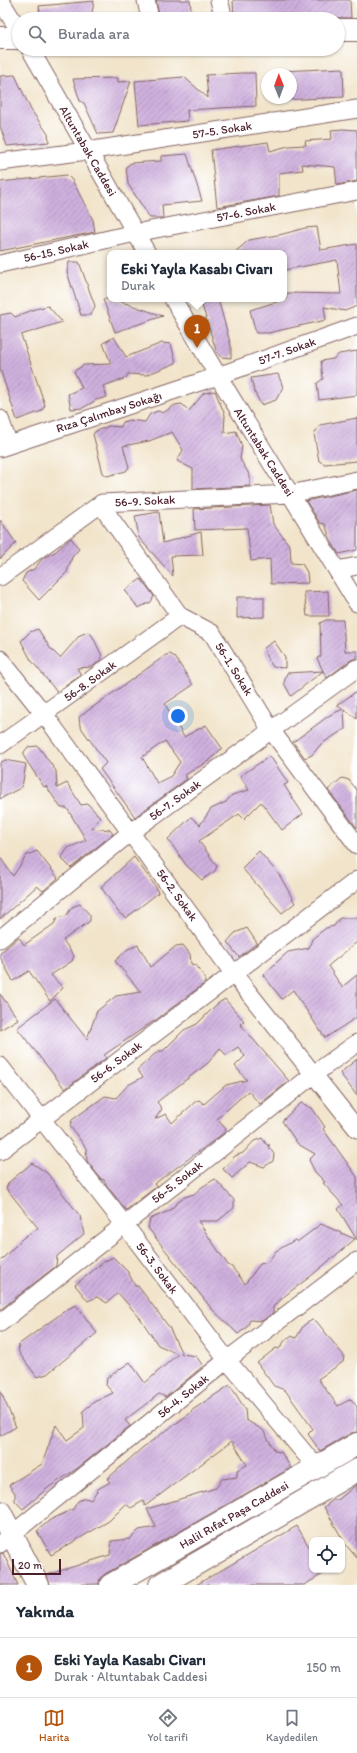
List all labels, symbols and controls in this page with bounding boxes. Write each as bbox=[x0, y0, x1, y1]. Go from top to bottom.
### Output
search box bbox=[12, 12, 345, 56]
icon: search bbox=[26, 23, 48, 45]
text: Burada ara bbox=[58, 25, 130, 43]
north arrow bbox=[261, 68, 297, 104]
street label: Altuntabak Caddesi bbox=[56, 103, 120, 199]
street label: 57-5. Sokak bbox=[191, 118, 253, 142]
street label: 57-6. Sokak bbox=[215, 199, 277, 225]
street label: 56-15. Sokak bbox=[22, 237, 90, 265]
popup bbox=[107, 250, 287, 302]
text: Eski Yayla Kasabı Civarı bbox=[121, 260, 273, 278]
text: Durak bbox=[121, 278, 155, 293]
pin: 1 bbox=[184, 315, 210, 348]
street label: 57-7. Sokak bbox=[257, 334, 317, 368]
street label: Rıza Çalımbay Sokağı bbox=[54, 388, 164, 436]
street label: Altuntabak Caddesi bbox=[231, 405, 297, 499]
street label: 56-9. Sokak bbox=[114, 492, 176, 510]
street label: 56-1. Sokak bbox=[212, 640, 256, 698]
street label: 56-8. Sokak bbox=[61, 657, 119, 705]
your location bbox=[168, 706, 188, 726]
street label: 56-7. Sokak bbox=[147, 777, 203, 823]
street label: 56-2. Sokak bbox=[154, 866, 200, 924]
street label: 56-6. Sokak bbox=[88, 1038, 144, 1086]
street label: 56-5. Sokak bbox=[149, 1158, 205, 1206]
street label: 56-3. Sokak bbox=[133, 1240, 181, 1296]
street label: 56-4. Sokak bbox=[155, 1371, 211, 1421]
street label: Halil Rıfat Paşa Caddesi bbox=[177, 1478, 291, 1552]
map controls bbox=[309, 1537, 345, 1573]
button: locate bbox=[309, 1537, 345, 1573]
scale bar bbox=[12, 1557, 61, 1576]
text: 20 m bbox=[18, 1559, 42, 1572]
text: Yakında bbox=[16, 1601, 74, 1621]
text: Eski Yayla Kasabı Civarı bbox=[54, 1651, 206, 1669]
text: 1 bbox=[26, 1660, 32, 1675]
text: 150 m bbox=[306, 1660, 341, 1675]
text: Durak · Altuntabak Caddesi bbox=[54, 1669, 207, 1684]
tab: Harita bbox=[39, 1707, 69, 1744]
tab: Yol tarifi bbox=[147, 1707, 188, 1744]
tab: Kaydedilen bbox=[266, 1707, 318, 1744]

